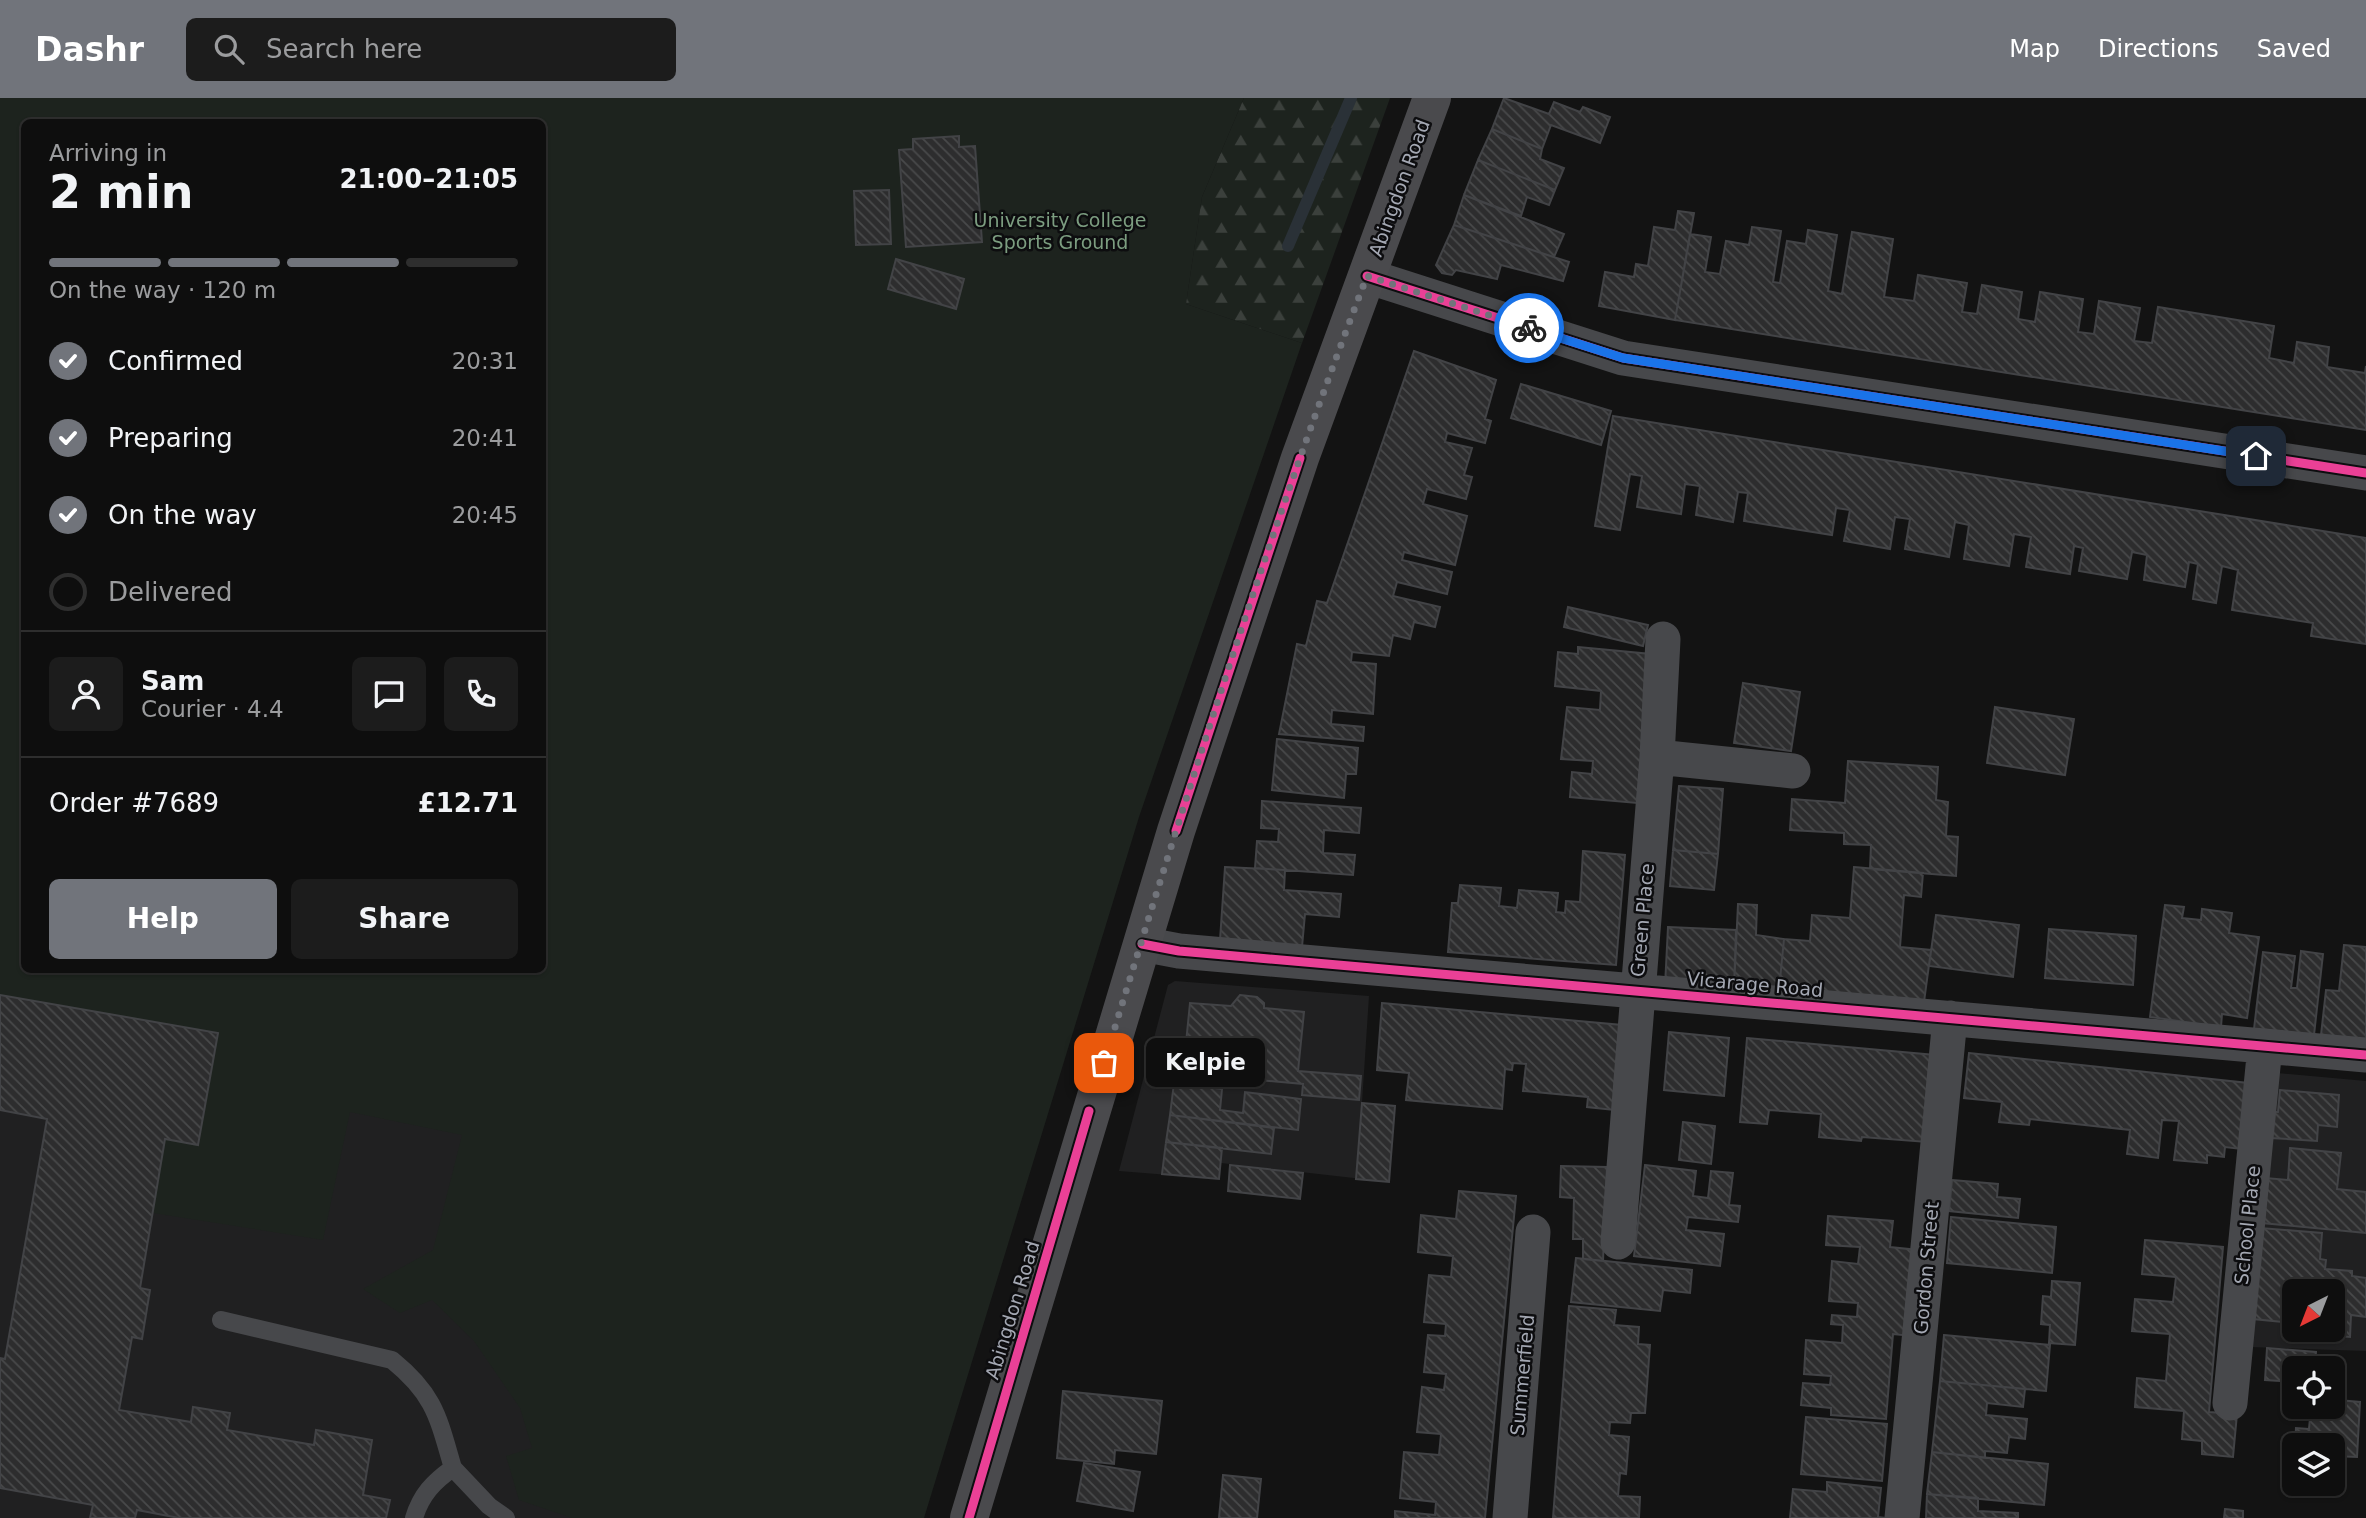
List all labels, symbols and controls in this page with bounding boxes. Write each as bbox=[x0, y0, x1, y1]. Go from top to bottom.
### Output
search box bbox=[186, 18, 676, 81]
text: Dashr bbox=[35, 30, 144, 69]
icon: search bbox=[210, 30, 248, 68]
text: Search here bbox=[266, 34, 422, 64]
text: Map bbox=[2009, 35, 2060, 63]
text: Directions bbox=[2098, 35, 2219, 63]
text: Saved bbox=[2257, 35, 2331, 63]
street label: Abingdon Road bbox=[1364, 117, 1434, 259]
text: Arriving in bbox=[49, 140, 167, 166]
text: 21:00–21:05 bbox=[339, 164, 518, 194]
text: 2 min bbox=[49, 165, 193, 219]
park label: University College Sports Ground bbox=[974, 209, 1146, 253]
text: On the way · 120 m bbox=[49, 277, 276, 303]
courier bbox=[1494, 293, 1564, 363]
icon: bike bbox=[1510, 309, 1548, 347]
icon: check bbox=[49, 342, 87, 380]
text: Confirmed bbox=[108, 346, 243, 376]
text: 20:31 bbox=[452, 348, 518, 374]
icon: check bbox=[49, 419, 87, 457]
text: Preparing bbox=[108, 423, 233, 453]
text: 20:41 bbox=[452, 425, 518, 451]
pin bbox=[2226, 426, 2286, 486]
icon: home bbox=[2237, 437, 2275, 475]
icon: check bbox=[49, 496, 87, 534]
text: On the way bbox=[108, 500, 257, 530]
text: 20:45 bbox=[452, 502, 518, 528]
text: Delivered bbox=[108, 577, 232, 607]
button: person bbox=[49, 657, 123, 731]
button: chat bbox=[352, 657, 426, 731]
button: phone bbox=[444, 657, 518, 731]
text: Sam bbox=[141, 666, 204, 696]
text: Courier · 4.4 bbox=[141, 696, 284, 722]
text: Order #7689 bbox=[49, 788, 219, 818]
text: £12.71 bbox=[418, 788, 518, 818]
street label: Green Place bbox=[1626, 862, 1658, 978]
button: Help bbox=[49, 879, 277, 959]
button: Share bbox=[291, 879, 518, 959]
street label: Vicarage Road bbox=[1686, 967, 1824, 1001]
pin bbox=[1074, 1033, 1134, 1093]
callout: Kelpie bbox=[1146, 1038, 1265, 1088]
icon: bag bbox=[1085, 1044, 1123, 1082]
text: Kelpie bbox=[1165, 1049, 1246, 1075]
street label: School Place bbox=[2230, 1164, 2264, 1286]
street label: Gordon Street bbox=[1909, 1201, 1943, 1335]
street label: Abingdon Road bbox=[980, 1238, 1044, 1382]
north arrow bbox=[2282, 1279, 2345, 1342]
map controls bbox=[2282, 1279, 2345, 1496]
street label: Summerfield bbox=[1506, 1313, 1538, 1437]
button: locate bbox=[2282, 1356, 2345, 1419]
button: layers bbox=[2282, 1433, 2345, 1496]

